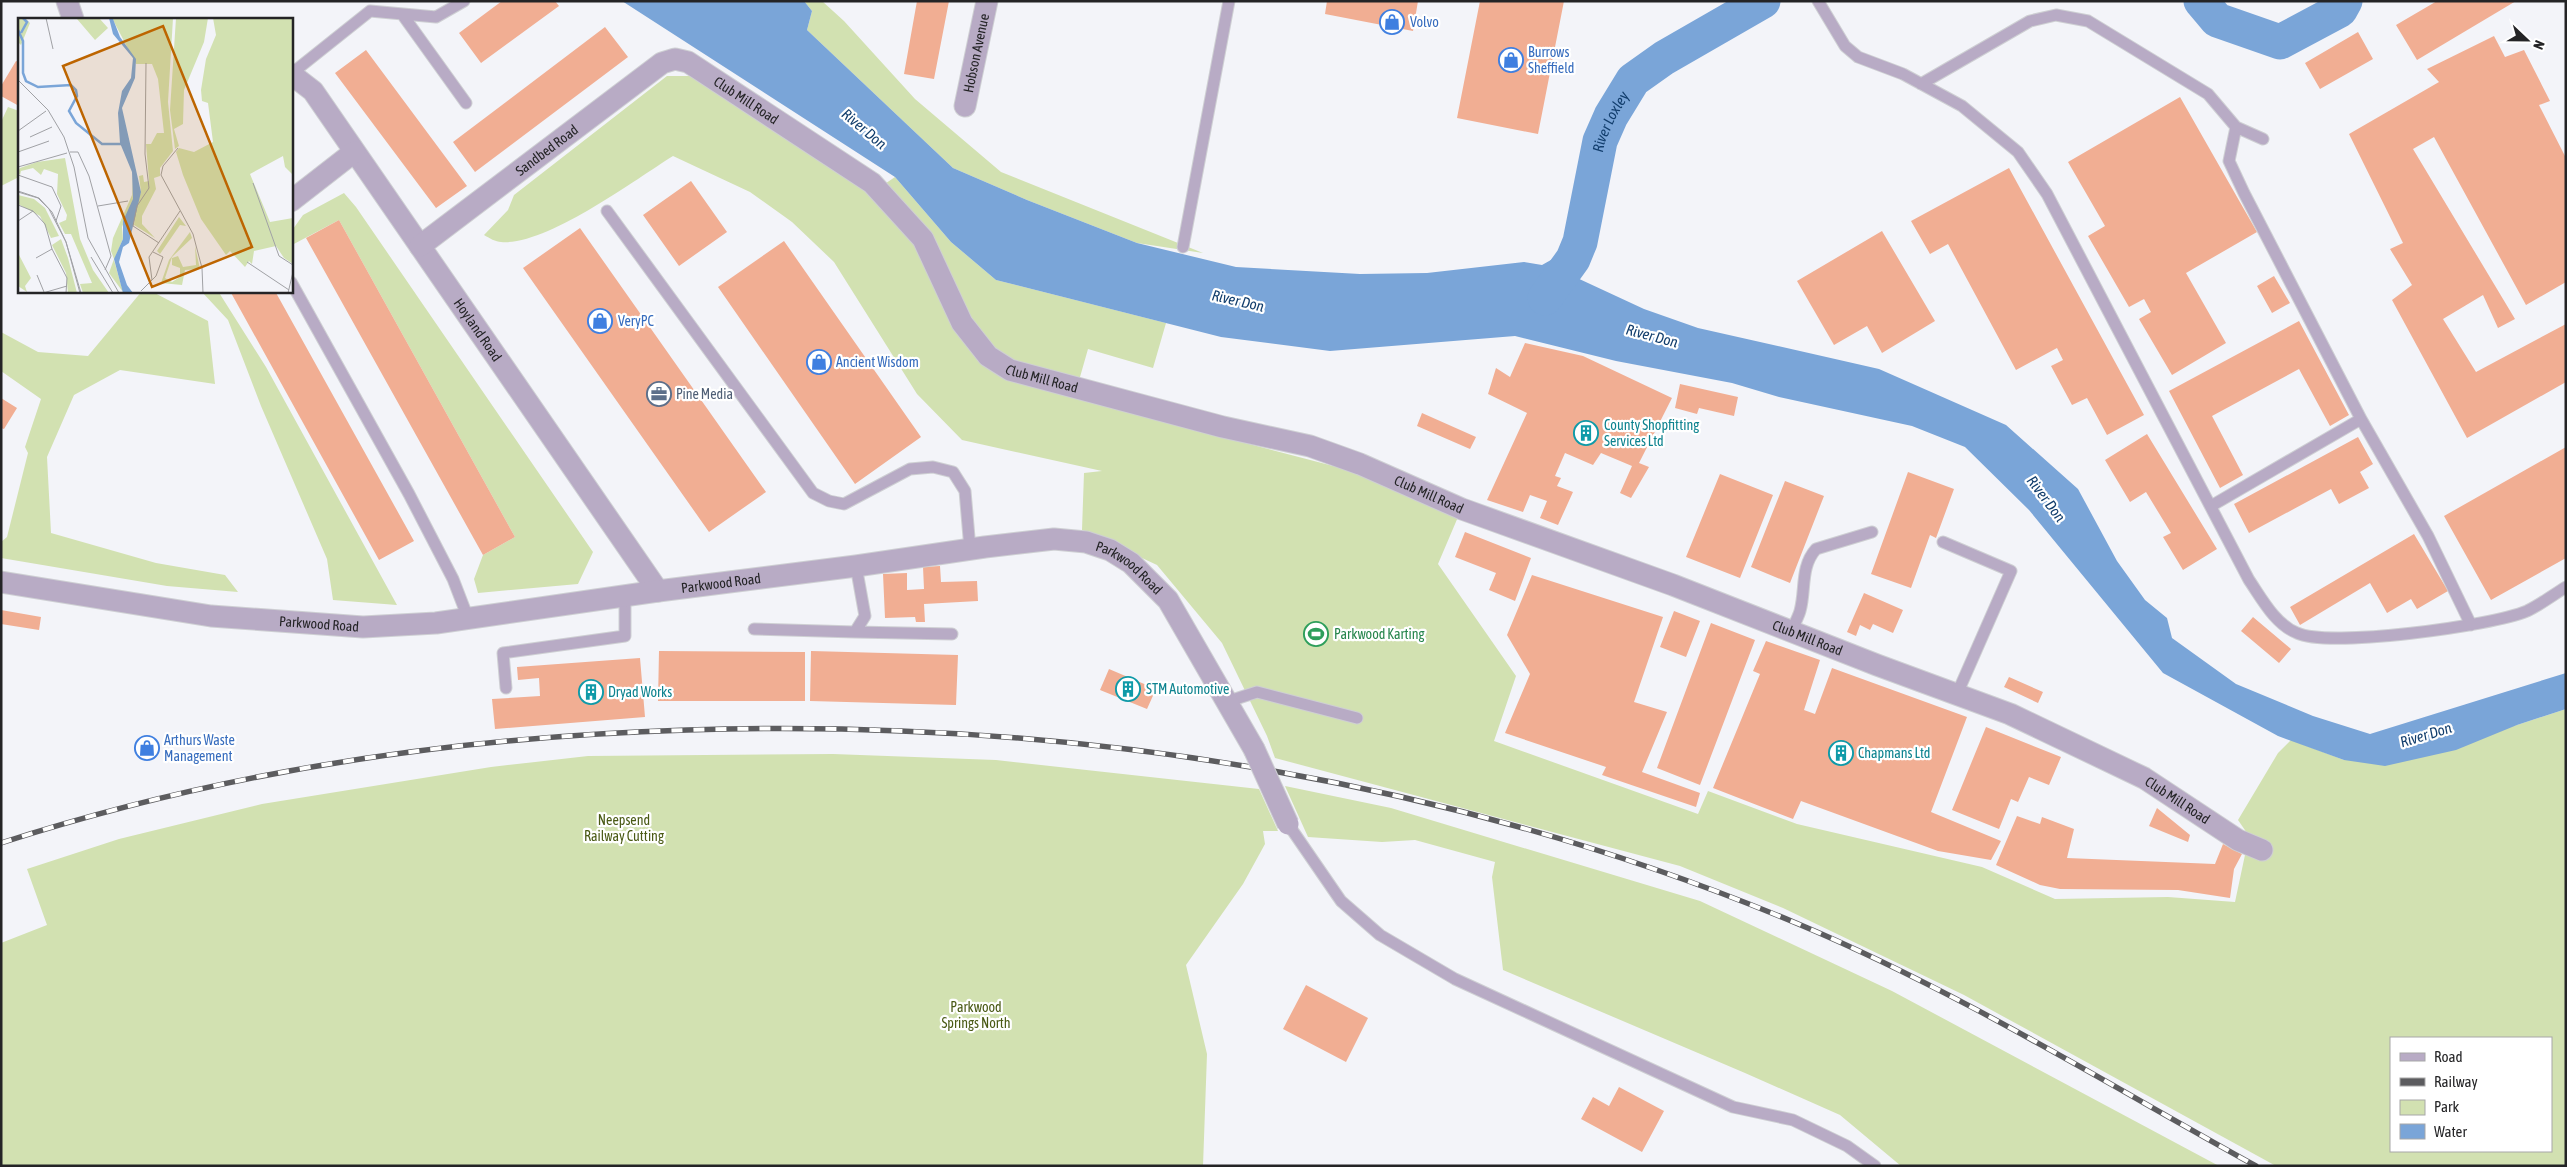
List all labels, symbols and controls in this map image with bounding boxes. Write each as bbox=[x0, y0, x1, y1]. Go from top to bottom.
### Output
shop icon: Volvo bbox=[1379, 9, 1405, 35]
street label: Hobson Avenue bbox=[960, 12, 992, 94]
place label: Volvo bbox=[1410, 14, 1439, 30]
north arrow bbox=[2502, 15, 2552, 65]
inset map bbox=[18, 18, 292, 292]
text: N bbox=[2530, 38, 2548, 52]
place label: Burrows Sheffield bbox=[1528, 44, 1574, 76]
shop icon: Burrows Sheffield bbox=[1498, 47, 1524, 73]
street label: Club Mill Road bbox=[711, 73, 782, 127]
water label: River Loxley bbox=[1589, 87, 1632, 154]
water label: River Don bbox=[839, 105, 890, 152]
street label: Sandbed Road bbox=[512, 121, 581, 179]
water label: River Don bbox=[1210, 286, 1266, 315]
street label: Hoyland Road bbox=[451, 295, 505, 364]
shop icon: VeryPC bbox=[587, 308, 613, 334]
place label: VeryPC bbox=[618, 313, 655, 329]
water label: River Don bbox=[1624, 320, 1680, 351]
shop icon: Ancient Wisdom bbox=[806, 349, 832, 375]
place label: Ancient Wisdom bbox=[836, 354, 919, 370]
street label: Club Mill Road bbox=[1002, 361, 1080, 396]
office icon: Pine Media bbox=[646, 381, 672, 407]
place label: Pine Media bbox=[676, 386, 733, 402]
place label: County Shopfitting Services Ltd bbox=[1604, 417, 1699, 449]
building icon: County Shopfitting Services Ltd bbox=[1573, 420, 1599, 446]
street label: Club Mill Road bbox=[1392, 472, 1466, 517]
water label: River Don bbox=[2024, 472, 2069, 525]
street label: Parkwood Road bbox=[1094, 538, 1166, 598]
street label: Parkwood Road bbox=[680, 570, 762, 596]
street label: Parkwood Road bbox=[278, 613, 360, 635]
street label: Club Mill Road bbox=[1770, 617, 1845, 659]
sports icon: Parkwood Karting bbox=[1303, 621, 1329, 647]
place label: Parkwood Karting bbox=[1334, 626, 1424, 642]
building icon: STM Automotive bbox=[1115, 676, 1141, 702]
building icon: Dryad Works bbox=[578, 679, 604, 705]
place label: STM Automotive bbox=[1146, 681, 1229, 697]
place label: Dryad Works bbox=[608, 684, 672, 700]
water label: River Don bbox=[2398, 719, 2454, 750]
place label: Arthurs Waste Management bbox=[164, 732, 235, 764]
shop icon: Arthurs Waste Management bbox=[134, 735, 160, 761]
building icon: Chapmans Ltd bbox=[1828, 740, 1854, 766]
place label: Chapmans Ltd bbox=[1858, 745, 1930, 761]
street label: Club Mill Road bbox=[2142, 773, 2213, 827]
park label: Neepsend Railway Cutting bbox=[584, 812, 664, 844]
park label: Parkwood Springs North bbox=[941, 999, 1011, 1031]
legend bbox=[2390, 1037, 2552, 1152]
text: Road bbox=[2434, 1048, 2463, 1065]
text: Railway bbox=[2434, 1073, 2478, 1090]
text: Park bbox=[2434, 1098, 2459, 1115]
text: Water bbox=[2434, 1123, 2467, 1140]

